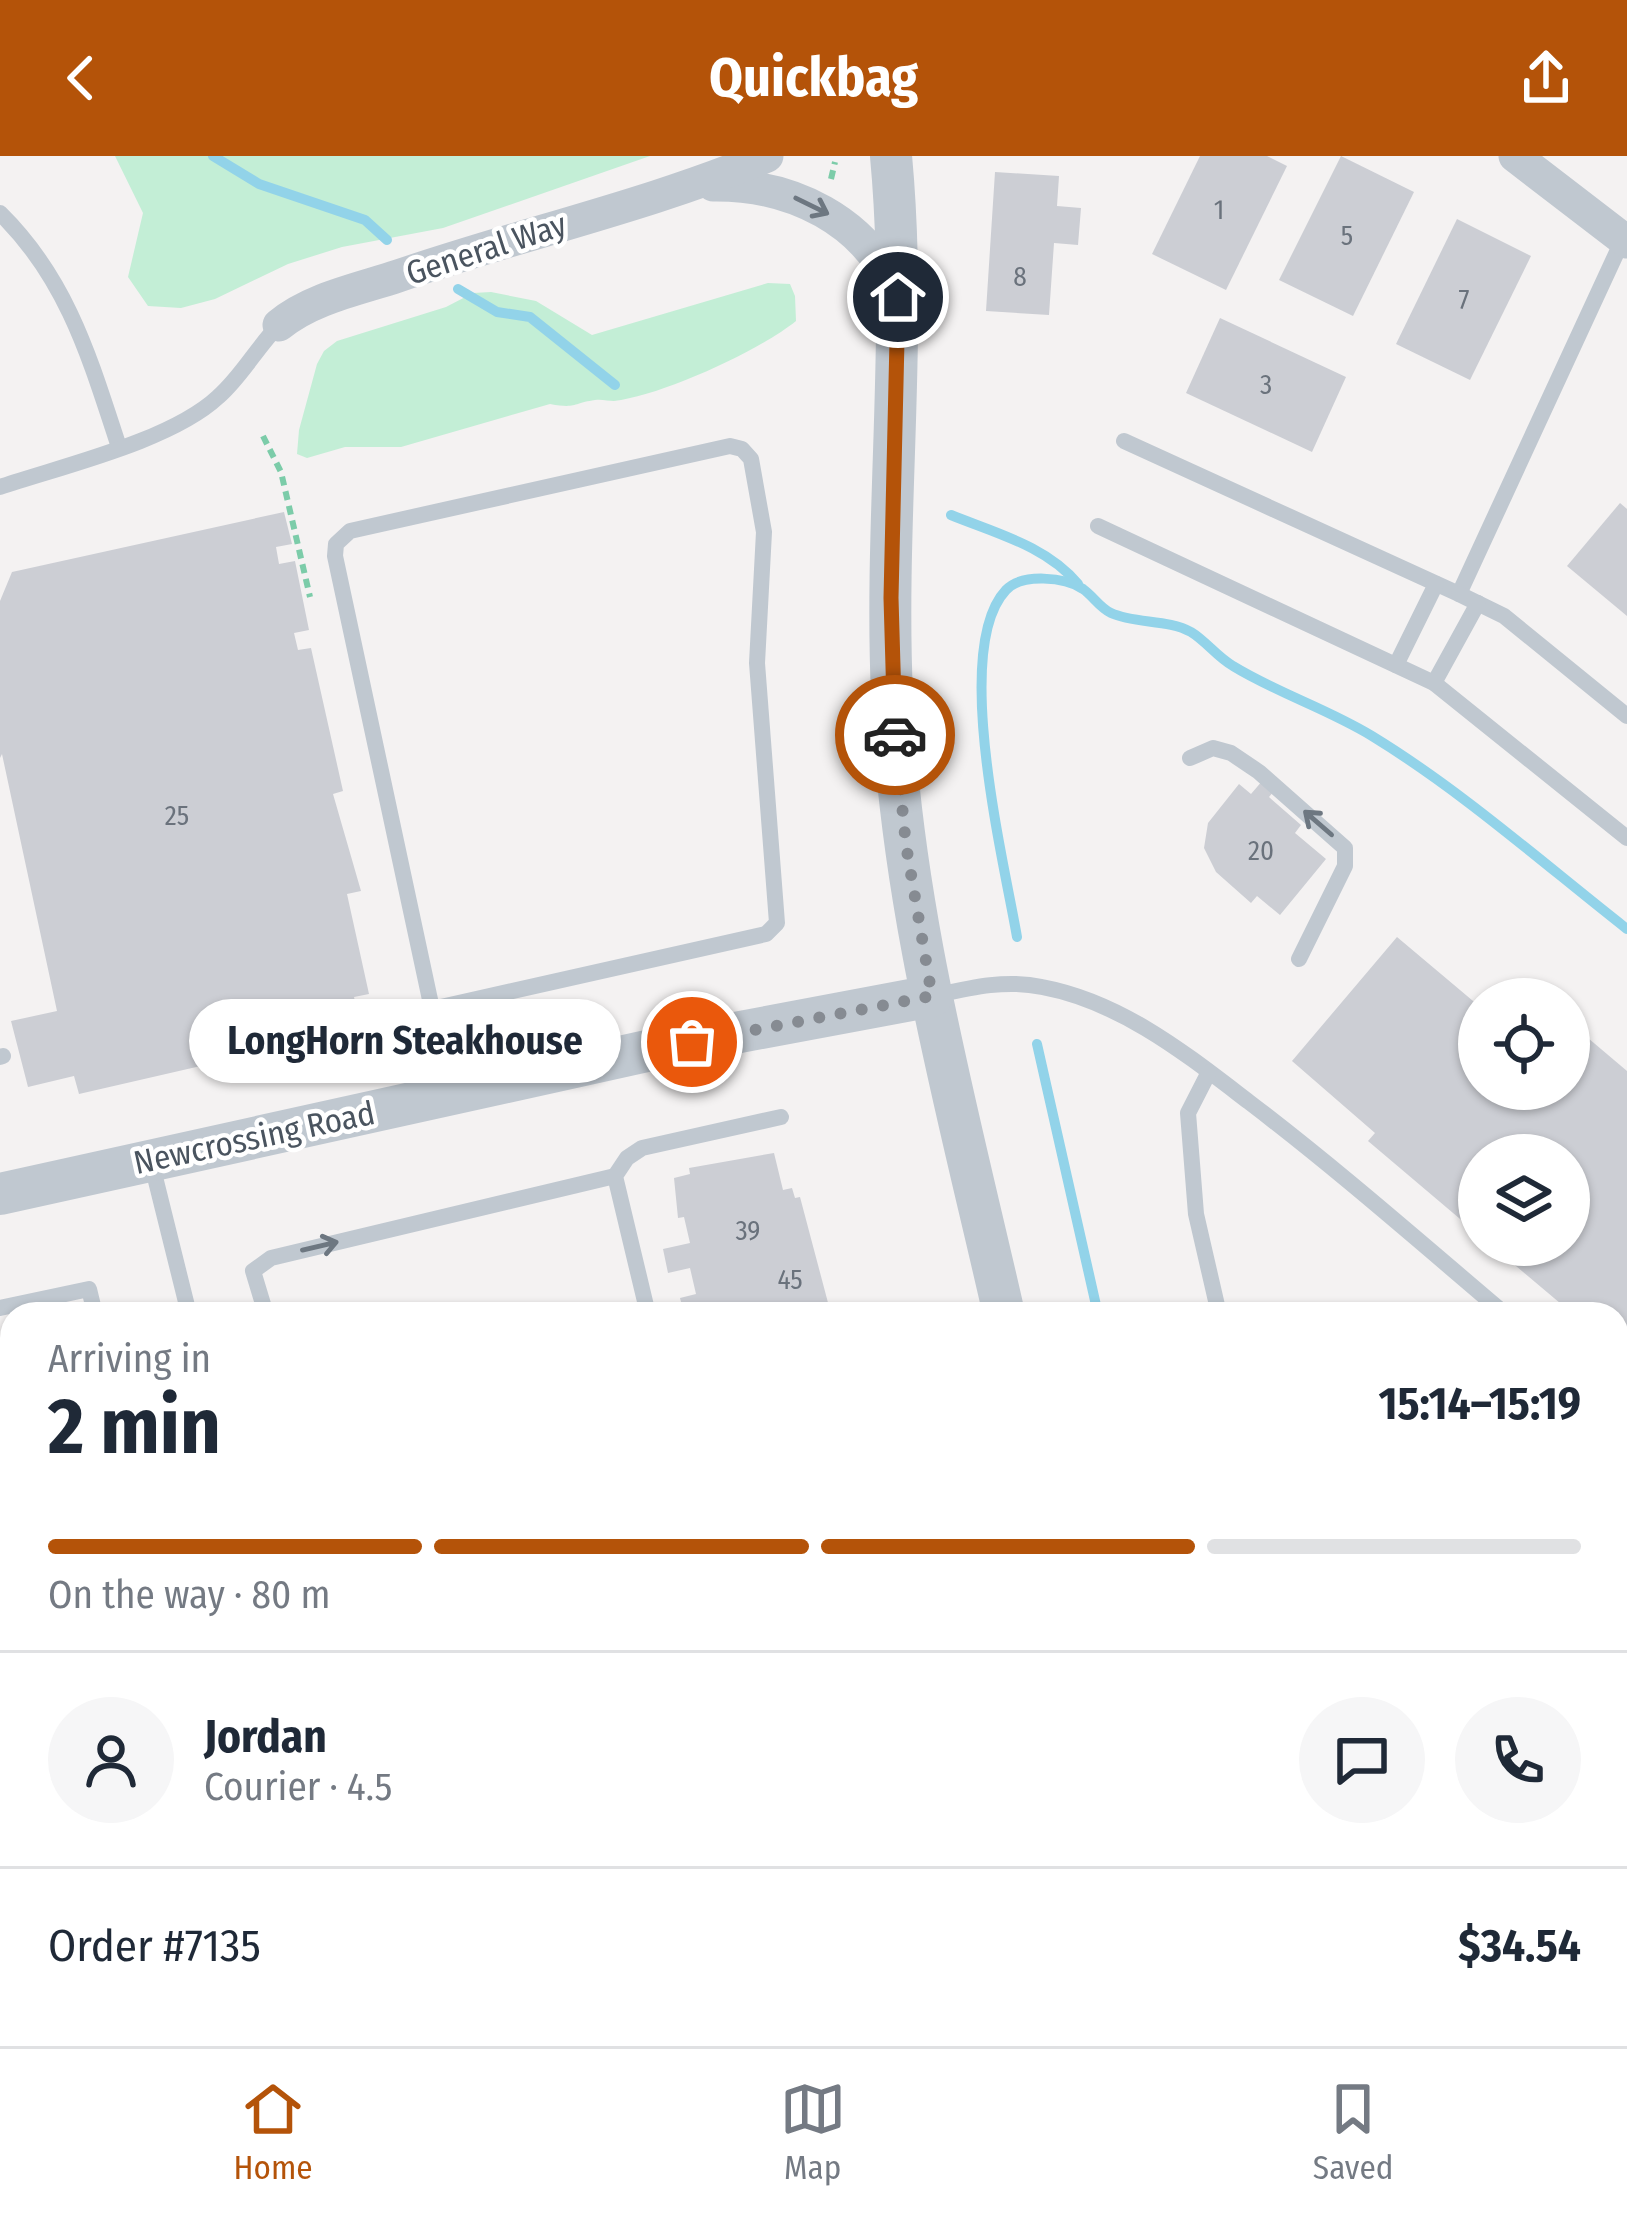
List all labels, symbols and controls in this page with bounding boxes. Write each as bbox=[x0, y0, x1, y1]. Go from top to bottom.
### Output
icon: back bbox=[48, 45, 114, 111]
icon: share bbox=[1513, 45, 1579, 111]
text: Quickbag bbox=[709, 46, 918, 110]
house number: 1 bbox=[1214, 194, 1224, 226]
one-way arrow bbox=[794, 196, 829, 219]
street label: General Way bbox=[401, 204, 572, 294]
house number: 5 bbox=[1341, 220, 1353, 252]
pin bbox=[847, 246, 949, 348]
house number: 8 bbox=[1013, 261, 1027, 293]
icon: home bbox=[865, 264, 931, 330]
house number: 7 bbox=[1459, 284, 1470, 316]
house number: 3 bbox=[1260, 369, 1272, 401]
courier bbox=[835, 675, 955, 795]
icon: car bbox=[862, 702, 928, 768]
house number: 25 bbox=[165, 800, 189, 832]
one-way arrow bbox=[1303, 810, 1334, 837]
house number: 20 bbox=[1248, 835, 1274, 867]
map controls bbox=[1458, 978, 1590, 1266]
button: locate bbox=[1458, 978, 1590, 1110]
pin bbox=[641, 991, 743, 1093]
callout: LongHorn Steakhouse bbox=[188, 1000, 620, 1084]
icon: bag bbox=[659, 1009, 725, 1075]
text: LongHorn Steakhouse bbox=[227, 1018, 583, 1064]
street label: Newcrossing Road bbox=[130, 1093, 378, 1183]
button: layers bbox=[1458, 1134, 1590, 1266]
house number: 39 bbox=[735, 1215, 761, 1247]
one-way arrow bbox=[300, 1234, 338, 1256]
house number: 45 bbox=[777, 1264, 803, 1296]
text: Arriving in bbox=[48, 1336, 211, 1382]
text: 15:14–15:19 bbox=[1378, 1377, 1581, 1431]
text: 2 min bbox=[48, 1380, 221, 1474]
text: On the way · 80 m bbox=[48, 1572, 330, 1618]
button: person bbox=[48, 1697, 174, 1823]
button: chat bbox=[1299, 1697, 1425, 1823]
button: phone bbox=[1455, 1697, 1581, 1823]
text: Jordan bbox=[204, 1710, 327, 1764]
text: Courier · 4.5 bbox=[204, 1764, 392, 1810]
text: Order #7135 bbox=[48, 1919, 261, 1973]
text: $34.54 bbox=[1458, 1919, 1581, 1973]
tab: Home bbox=[234, 2076, 313, 2188]
tab: Map bbox=[780, 2076, 846, 2188]
tab: Saved bbox=[1313, 2076, 1393, 2188]

